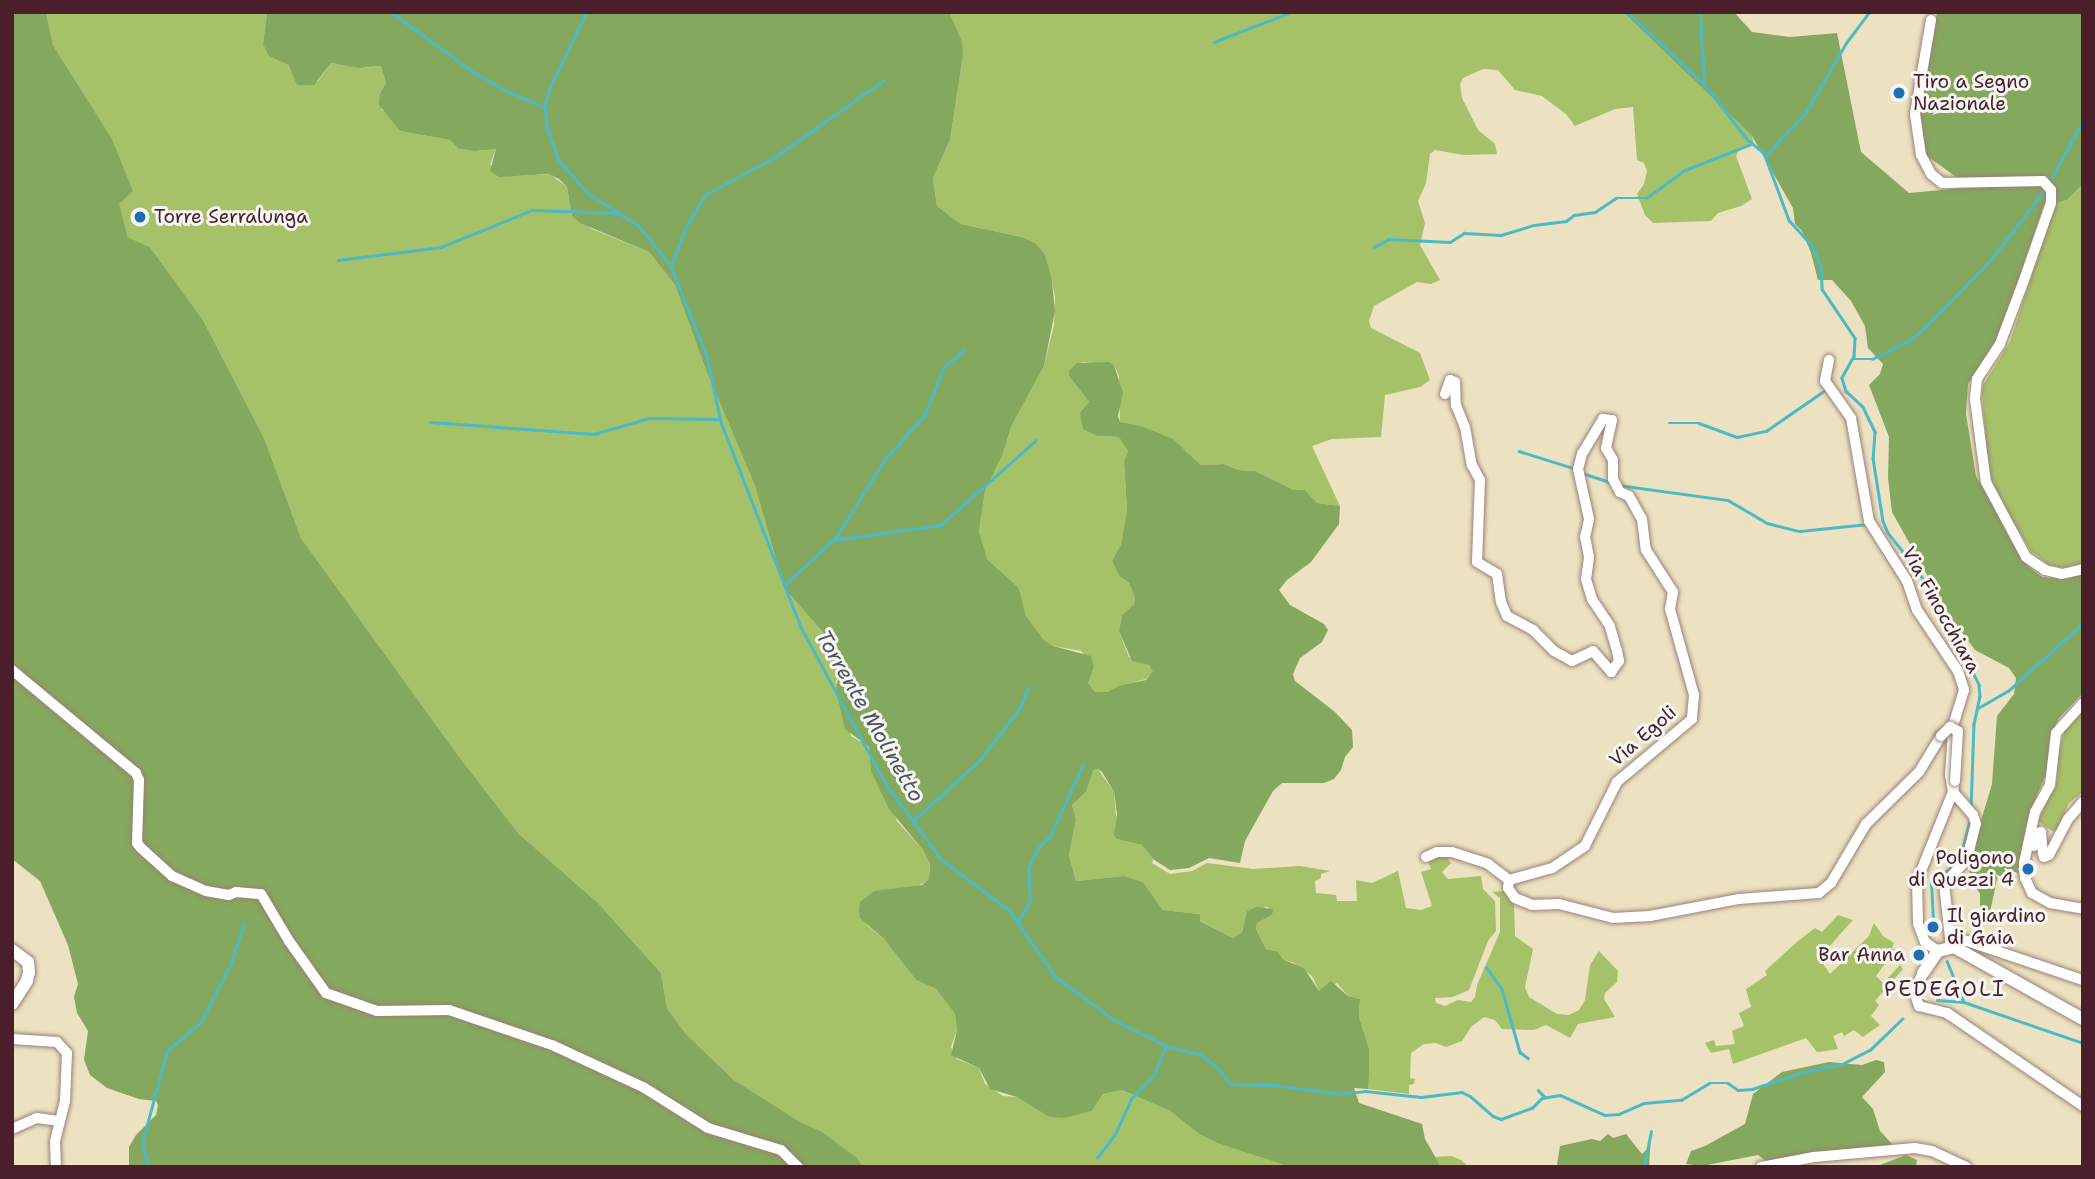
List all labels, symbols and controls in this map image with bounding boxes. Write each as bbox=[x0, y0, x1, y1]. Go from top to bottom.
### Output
place label: Tiro a Segno Nazionale bbox=[1913, 71, 2029, 115]
marker: Tiro a Segno Nazionale bbox=[1891, 85, 1907, 101]
place label: Torre Serralunga bbox=[154, 206, 308, 228]
marker: Torre Serralunga bbox=[132, 209, 148, 225]
street label: Via Finocchiara bbox=[1897, 543, 1985, 677]
water label: Torrente Molinetto bbox=[811, 626, 929, 806]
street label: Via Egoli bbox=[1605, 701, 1681, 771]
place label: Poligono di Quezzi 4 bbox=[1908, 847, 2014, 891]
marker: Poligono di Quezzi 4 bbox=[2020, 861, 2036, 877]
place label: Il giardino di Gaia bbox=[1947, 905, 2046, 949]
marker: Il giardino di Gaia bbox=[1925, 919, 1941, 935]
place label: Bar Anna bbox=[1818, 944, 1905, 966]
marker: Bar Anna bbox=[1911, 947, 1927, 963]
district label: PEDEGOLI bbox=[1885, 976, 2005, 1002]

